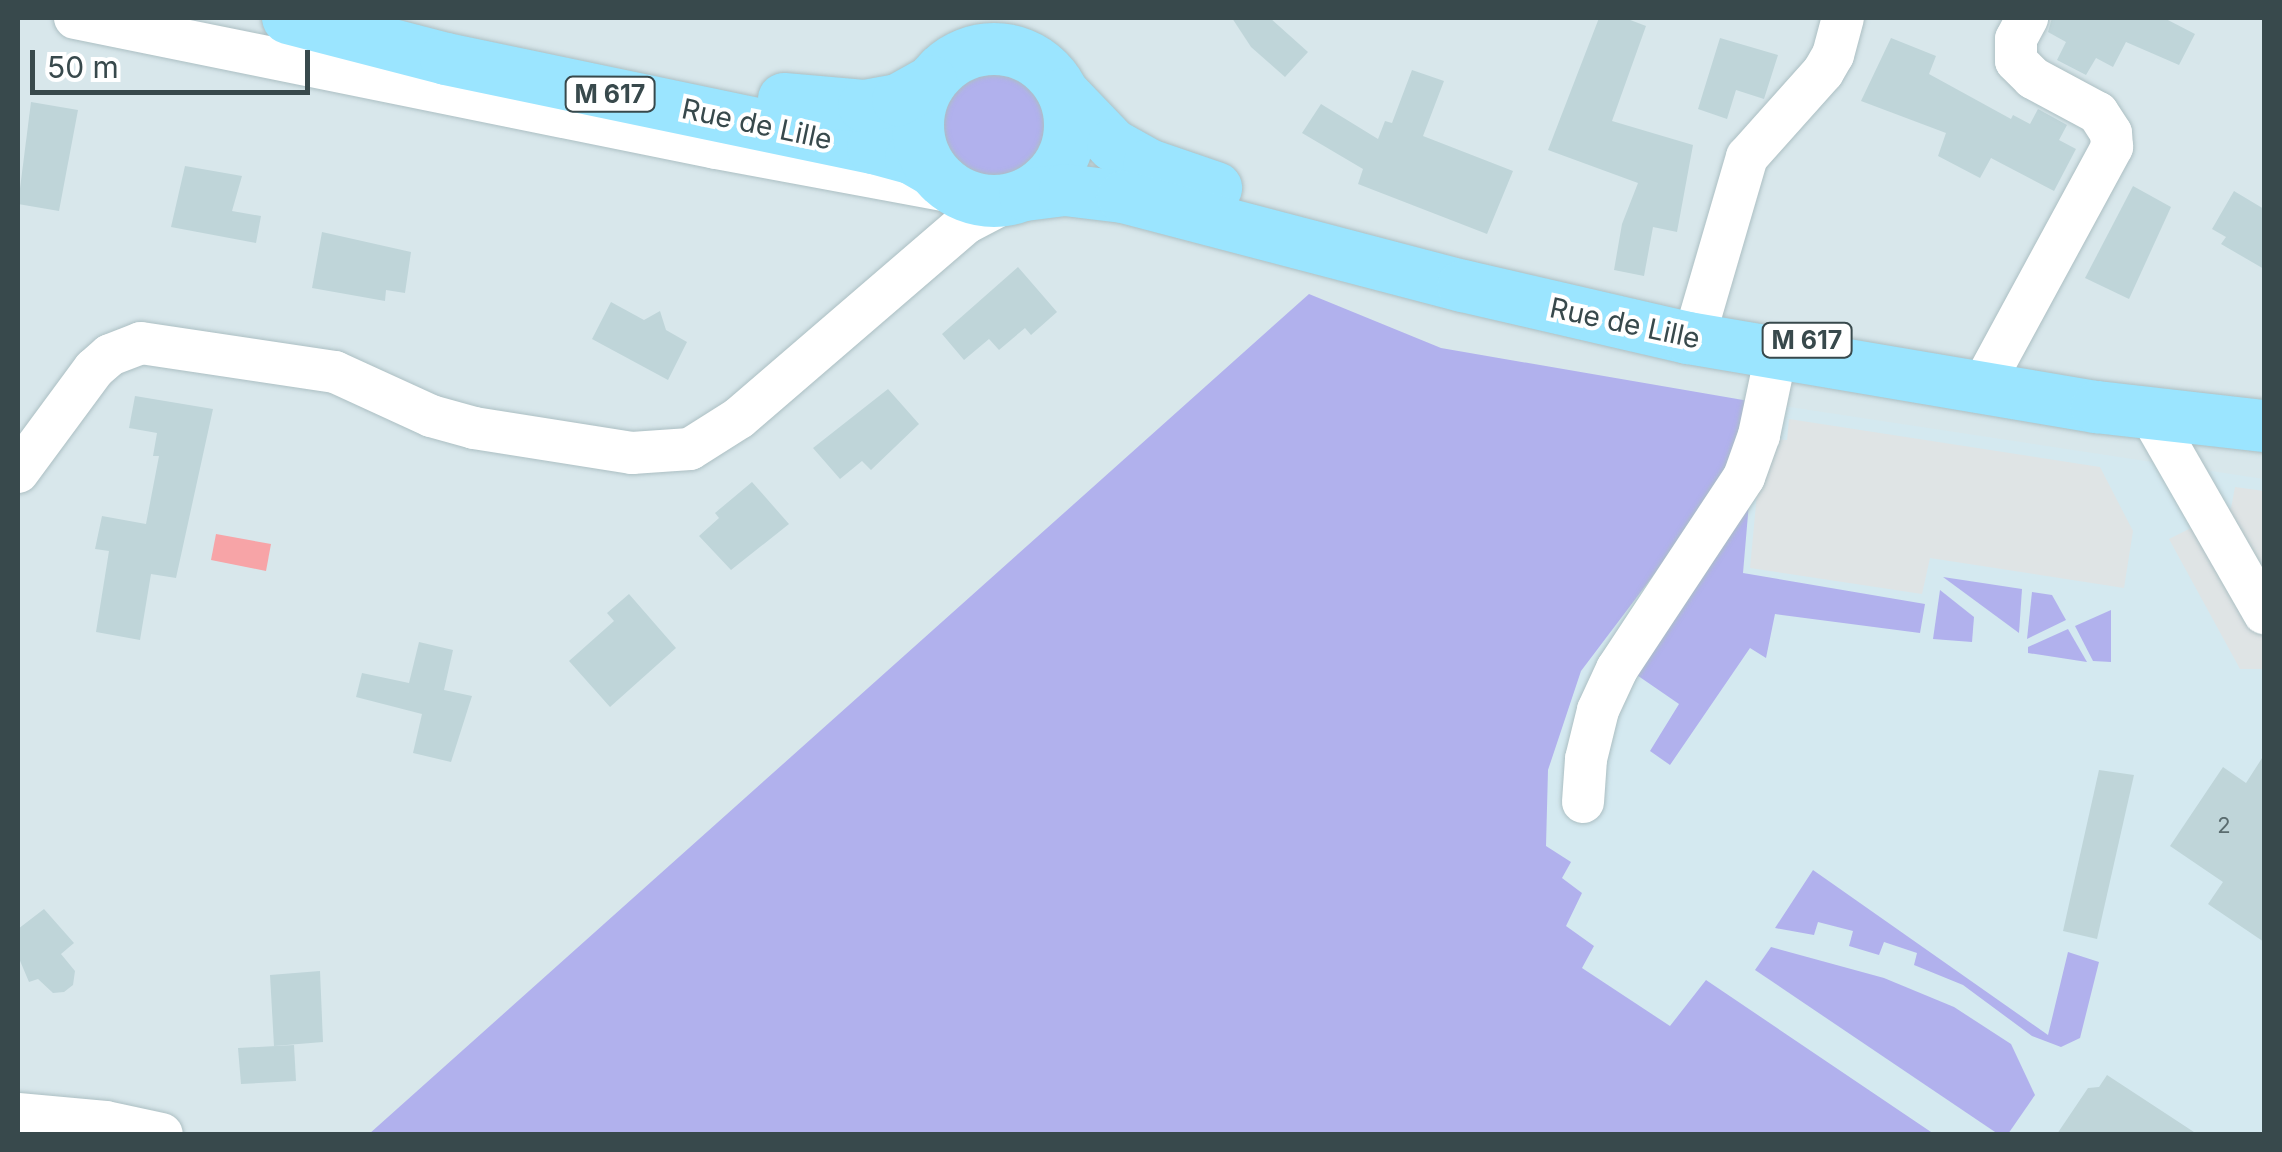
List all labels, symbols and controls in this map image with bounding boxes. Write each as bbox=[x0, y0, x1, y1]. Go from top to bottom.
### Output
scale bar bbox=[35, 30, 315, 92]
text: 50 m bbox=[47, 49, 119, 85]
road number: M 617 bbox=[562, 74, 658, 114]
street label: Rue de Lille bbox=[679, 92, 835, 156]
street label: Rue de Lille bbox=[1547, 291, 1703, 355]
road number: M 617 bbox=[1760, 320, 1854, 360]
house number: 2 bbox=[2217, 813, 2231, 839]

